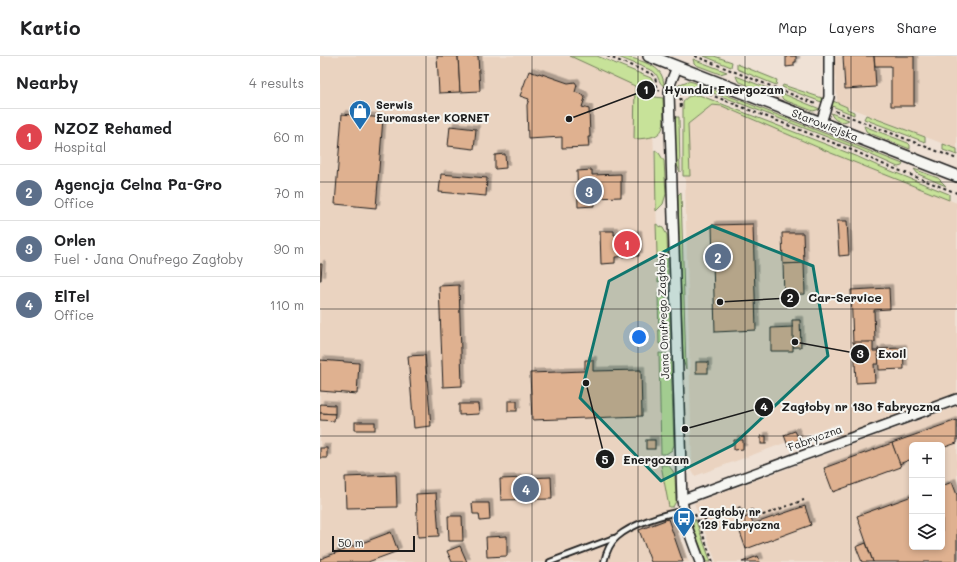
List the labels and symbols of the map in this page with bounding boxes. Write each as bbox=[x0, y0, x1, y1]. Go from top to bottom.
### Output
callout: Hyundai Energozam bbox=[636, 78, 792, 102]
text: 1 bbox=[643, 81, 649, 97]
text: Hyundai Energozam bbox=[664, 81, 784, 97]
place label: Serwis Euromaster KORNET bbox=[376, 97, 490, 125]
shop icon: Serwis Euromaster KORNET bbox=[347, 98, 373, 131]
street label: Starowiejska bbox=[790, 105, 861, 144]
pin: 3 bbox=[576, 176, 602, 206]
pin: 1 bbox=[614, 229, 640, 259]
pin: 2 bbox=[705, 242, 731, 272]
street label: Jana Onufrego Zagłoby bbox=[653, 252, 672, 380]
callout: Car-Service bbox=[780, 286, 890, 310]
text: 2 bbox=[787, 289, 794, 305]
text: Car-Service bbox=[808, 289, 882, 305]
your location bbox=[629, 327, 649, 347]
callout: Exoil bbox=[850, 342, 914, 366]
text: 3 bbox=[856, 345, 864, 361]
text: Exoil bbox=[878, 345, 906, 361]
callout: Zagłoby nr 130 Fabryczna bbox=[754, 395, 949, 419]
text: 4 bbox=[760, 398, 768, 414]
text: Zagłoby nr 130 Fabryczna bbox=[782, 398, 940, 414]
street label: Fabryczna bbox=[786, 421, 844, 454]
callout: Energozam bbox=[595, 447, 697, 471]
text: 5 bbox=[601, 451, 609, 467]
text: Energozam bbox=[623, 451, 689, 467]
pin: 4 bbox=[513, 474, 539, 504]
place label: Zagłoby nr 129 Fabryczna bbox=[700, 504, 780, 532]
bus stop icon: Zagłoby nr 129 Fabryczna bbox=[671, 505, 697, 538]
scale bar bbox=[332, 534, 415, 553]

